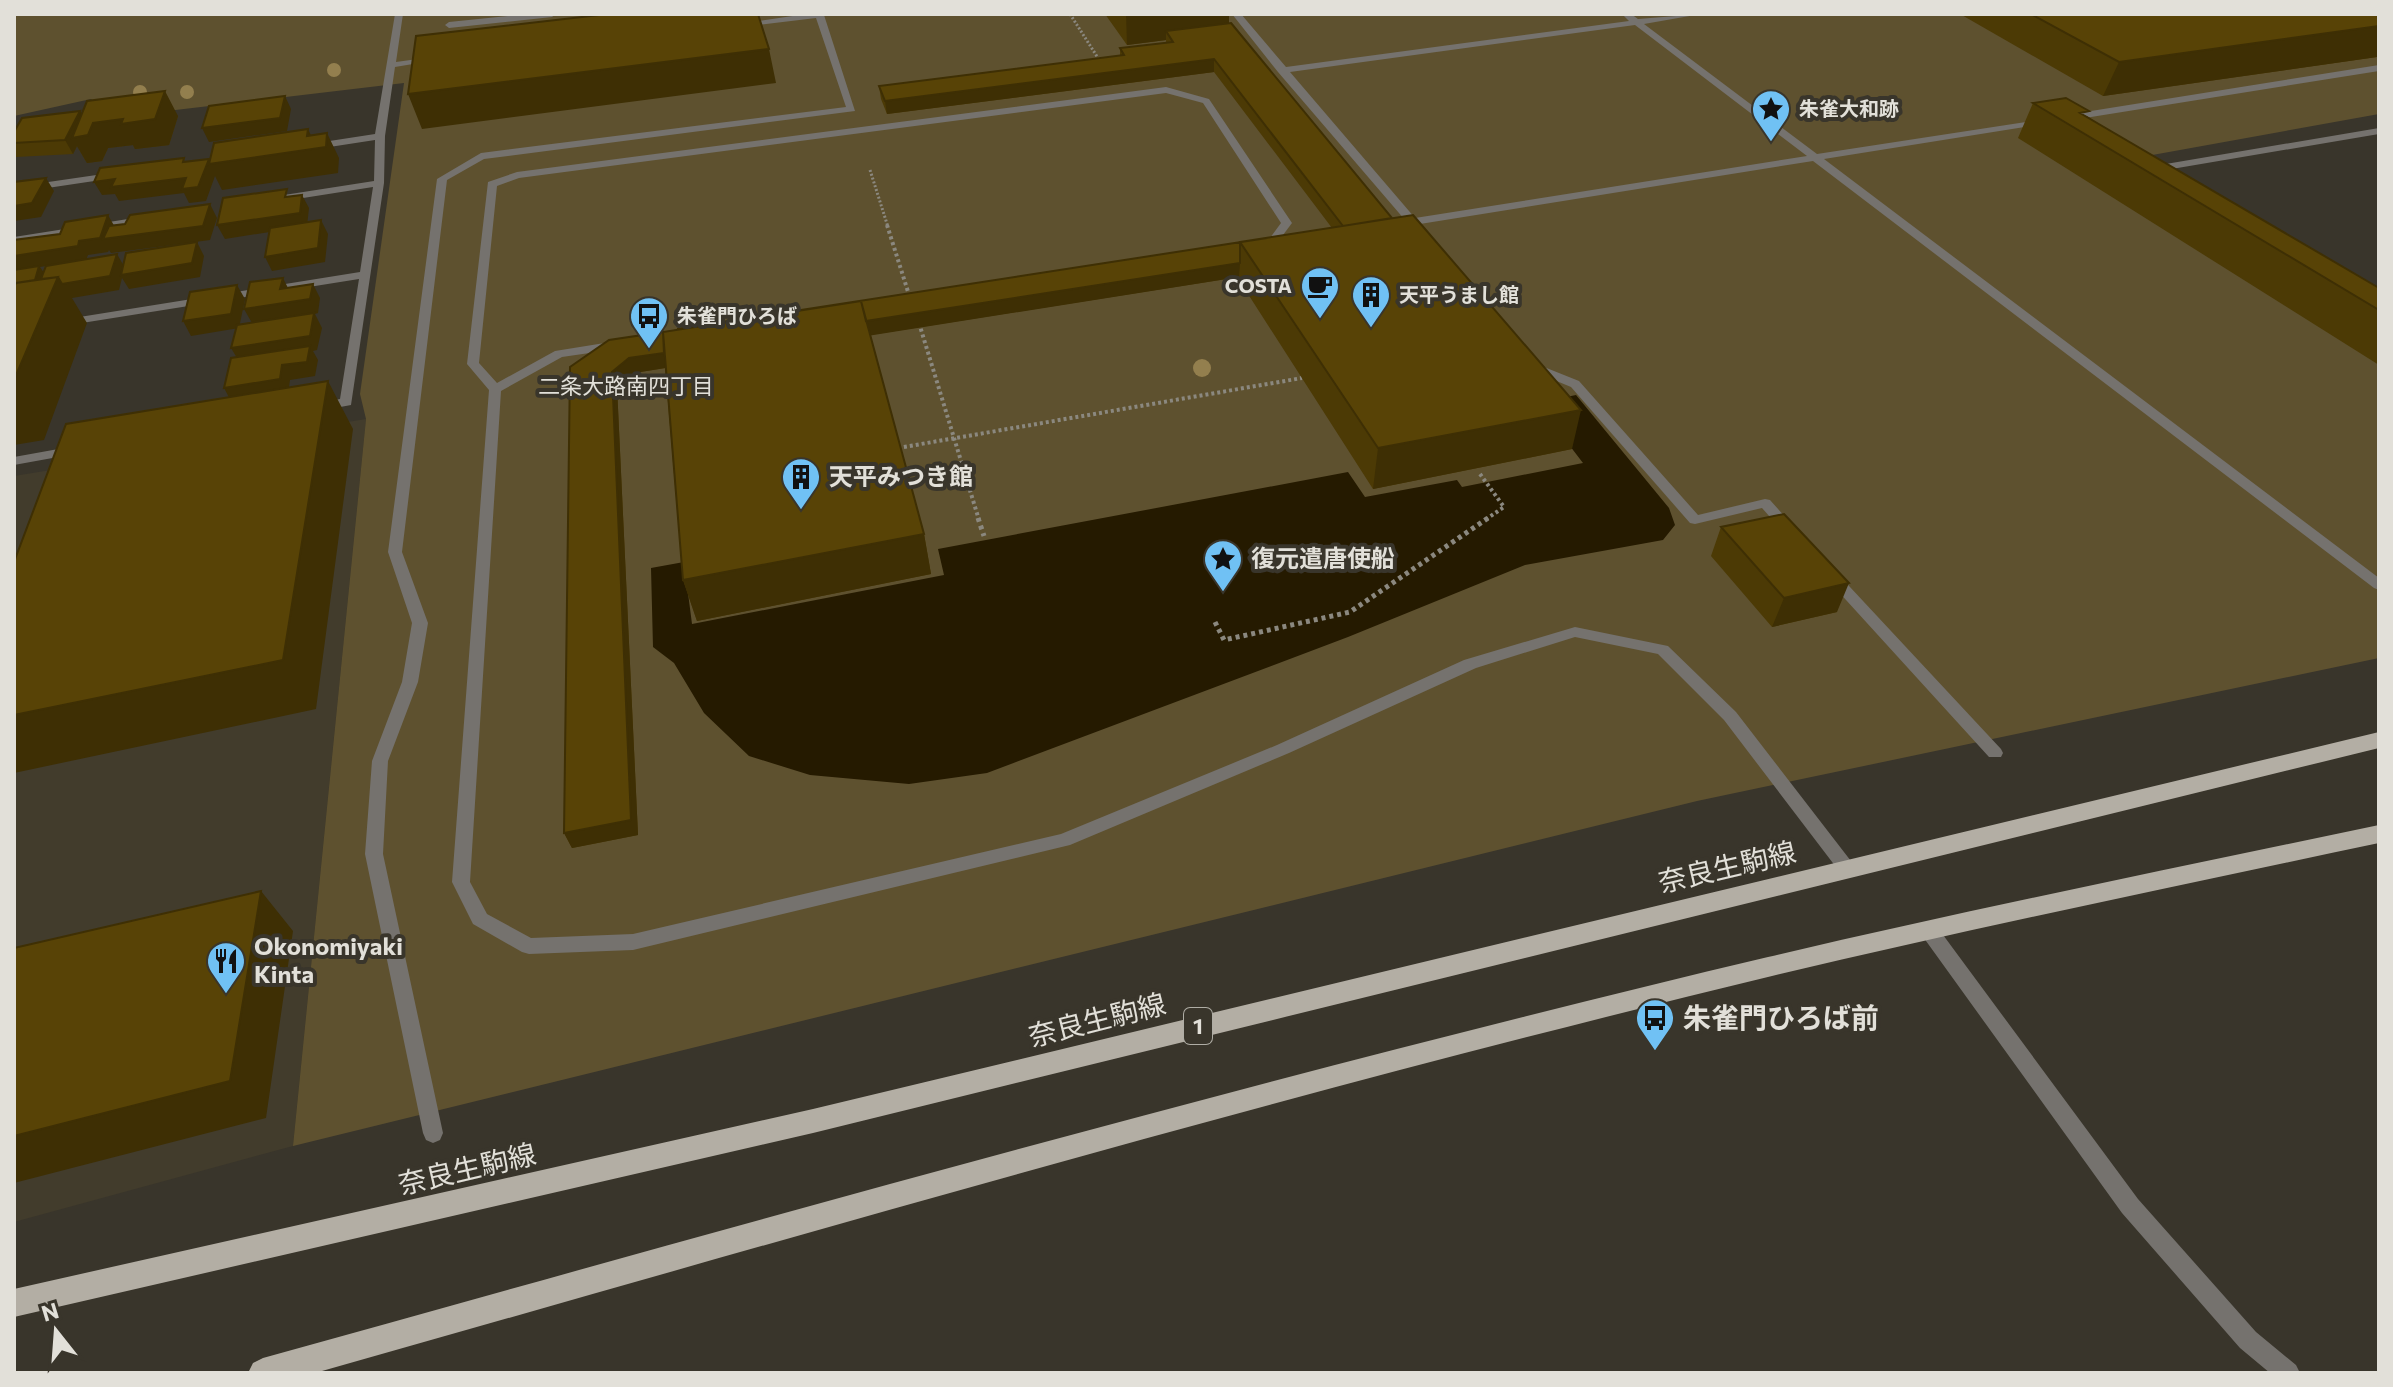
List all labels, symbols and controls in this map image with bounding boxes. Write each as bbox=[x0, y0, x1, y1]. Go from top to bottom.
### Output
place icon: 朱雀大和跡 bbox=[1750, 88, 1792, 143]
place label: 朱雀大和跡 bbox=[1799, 96, 1899, 120]
cafe icon: COSTA bbox=[1299, 265, 1341, 320]
place label: COSTA bbox=[1225, 273, 1292, 297]
building icon: 天平うまし館 bbox=[1350, 274, 1392, 329]
place label: 天平うまし館 bbox=[1399, 282, 1519, 306]
bus stop icon: 朱雀門ひろば bbox=[628, 295, 670, 350]
place label: 朱雀門ひろば bbox=[677, 303, 797, 327]
district label: 二条大路南四丁目 bbox=[538, 372, 714, 399]
building icon: 天平みつき館 bbox=[780, 456, 822, 511]
place label: 天平みつき館 bbox=[829, 461, 973, 490]
place icon: 復元遣唐使船 bbox=[1202, 538, 1244, 593]
place label: 復元遣唐使船 bbox=[1251, 543, 1395, 572]
street label: 奈良生駒線 bbox=[1655, 834, 1799, 898]
place label: Okonomiyaki Kinta bbox=[254, 931, 403, 988]
restaurant icon: Okonomiyaki Kinta bbox=[205, 940, 247, 995]
street label: 奈良生駒線 bbox=[1025, 986, 1169, 1052]
bus stop icon: 朱雀門ひろば前 bbox=[1634, 997, 1676, 1052]
place label: 朱雀門ひろば前 bbox=[1683, 1000, 1879, 1034]
road number: 1 bbox=[1184, 1008, 1212, 1044]
street label: 奈良生駒線 bbox=[395, 1136, 539, 1200]
north arrow bbox=[16, 1291, 96, 1371]
text: N bbox=[38, 1296, 62, 1327]

